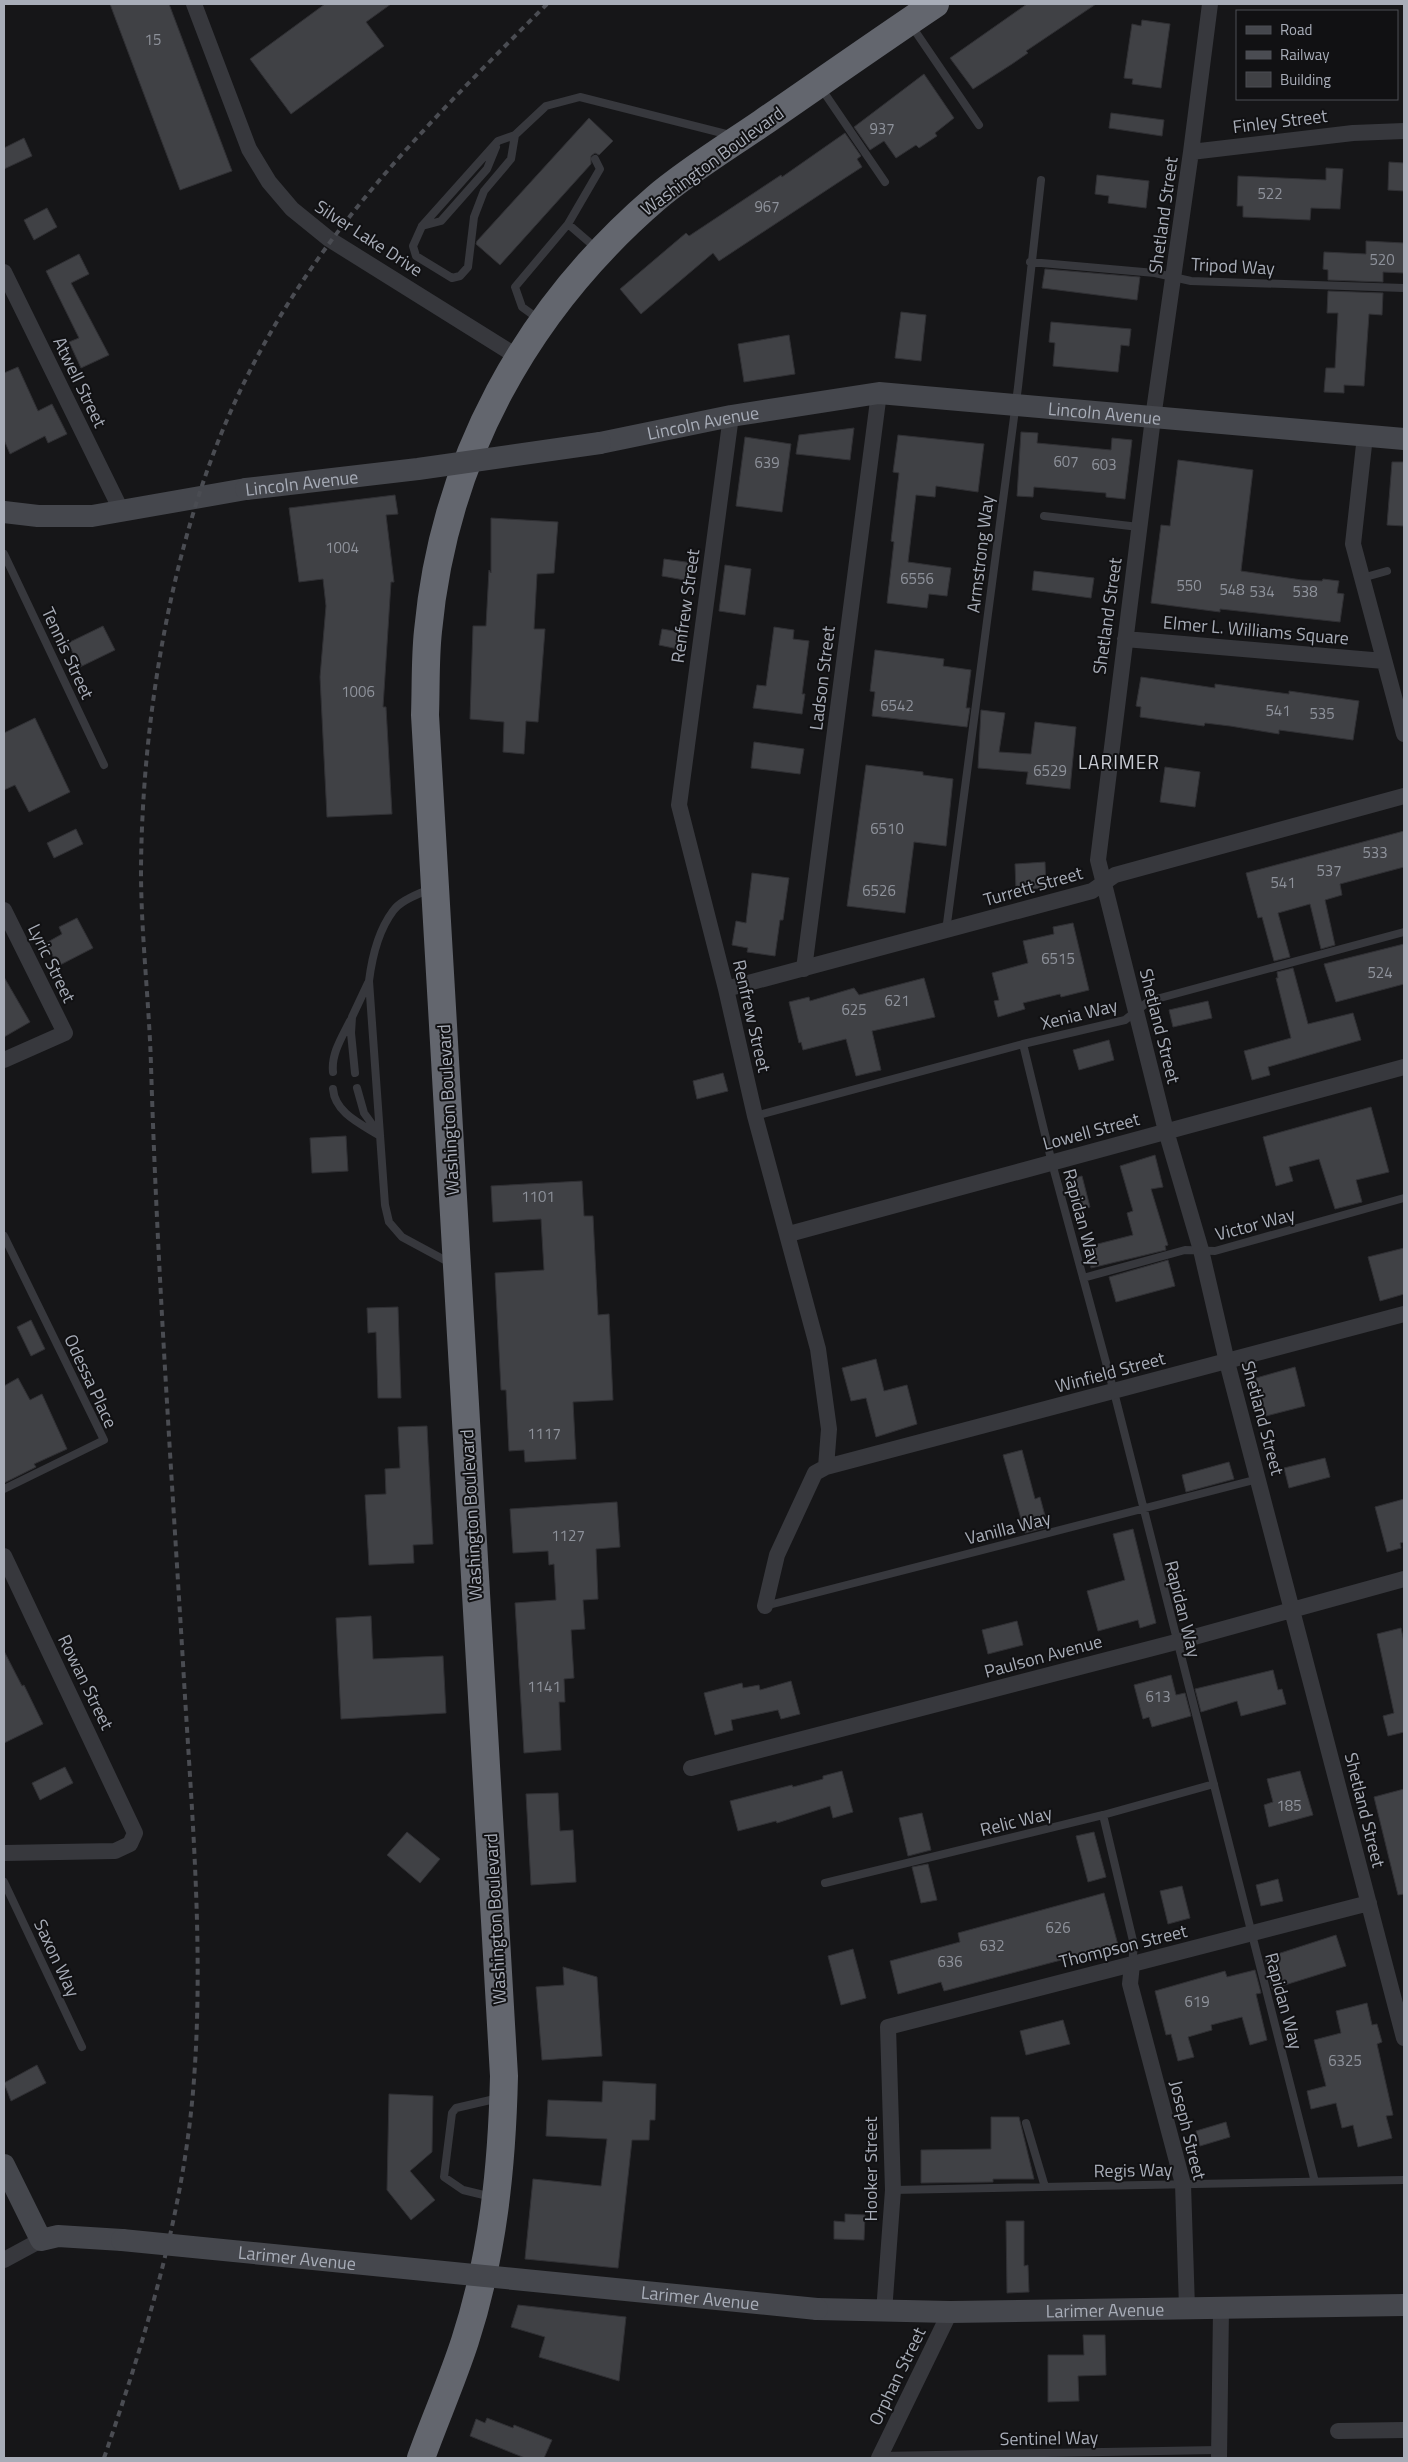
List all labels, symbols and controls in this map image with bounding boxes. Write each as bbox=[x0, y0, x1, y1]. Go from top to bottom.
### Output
legend bbox=[1236, 10, 1398, 100]
text: Road bbox=[1280, 18, 1312, 41]
house number: 15 bbox=[145, 28, 161, 51]
text: Railway bbox=[1280, 43, 1330, 66]
text: Building bbox=[1280, 68, 1331, 91]
street label: Washington Boulevard bbox=[635, 100, 789, 222]
street label: Finley Street bbox=[1231, 102, 1330, 140]
house number: 937 bbox=[869, 117, 895, 140]
street label: Shetland Street bbox=[1141, 154, 1185, 275]
house number: 522 bbox=[1257, 182, 1283, 205]
street label: Silver Lake Drive bbox=[310, 193, 428, 283]
house number: 967 bbox=[754, 195, 780, 218]
house number: 520 bbox=[1369, 248, 1395, 271]
street label: Tripod Way bbox=[1190, 250, 1276, 282]
street label: Atwell Street bbox=[46, 332, 114, 433]
street label: Lincoln Avenue bbox=[1047, 394, 1162, 431]
street label: Lincoln Avenue bbox=[644, 398, 761, 446]
house number: 607 bbox=[1053, 450, 1079, 473]
house number: 639 bbox=[754, 451, 780, 474]
house number: 603 bbox=[1091, 453, 1117, 476]
street label: Lincoln Avenue bbox=[244, 463, 360, 503]
street label: Armstrong Way bbox=[959, 493, 1001, 614]
house number: 1004 bbox=[325, 536, 359, 559]
street label: Renfrew Street bbox=[664, 547, 706, 665]
street label: Shetland Street bbox=[1085, 555, 1129, 676]
house number: 6556 bbox=[900, 567, 934, 590]
house number: 550 bbox=[1176, 574, 1202, 597]
house number: 548 bbox=[1219, 578, 1245, 601]
house number: 534 bbox=[1249, 580, 1275, 603]
house number: 538 bbox=[1292, 580, 1318, 603]
street label: Tennis Street bbox=[35, 602, 101, 704]
street label: Elmer L. Williams Square bbox=[1162, 608, 1350, 652]
street label: Ladson Street bbox=[802, 624, 842, 732]
house number: 1006 bbox=[341, 680, 375, 703]
house number: 6542 bbox=[880, 694, 914, 717]
house number: 541 bbox=[1265, 699, 1291, 722]
house number: 535 bbox=[1309, 702, 1335, 725]
district label: LARIMER bbox=[1078, 747, 1160, 776]
house number: 6529 bbox=[1033, 759, 1067, 782]
house number: 6510 bbox=[870, 817, 904, 840]
house number: 533 bbox=[1362, 841, 1388, 864]
street label: Turrett Street bbox=[980, 859, 1086, 913]
house number: 537 bbox=[1316, 859, 1342, 882]
house number: 541 bbox=[1270, 871, 1296, 894]
house number: 6526 bbox=[862, 879, 896, 902]
street label: Lyric Street bbox=[21, 919, 83, 1008]
house number: 6515 bbox=[1041, 947, 1075, 970]
street label: Renfrew Street bbox=[726, 957, 778, 1076]
house number: 524 bbox=[1367, 961, 1393, 984]
street label: Shetland Street bbox=[1133, 966, 1187, 1087]
house number: 621 bbox=[884, 989, 910, 1012]
street label: Xenia Way bbox=[1038, 991, 1121, 1037]
house number: 625 bbox=[841, 998, 867, 1021]
street label: Washington Boulevard bbox=[430, 1024, 466, 1196]
street label: Lowell Street bbox=[1040, 1105, 1143, 1157]
street label: Rapidan Way bbox=[1056, 1166, 1108, 1269]
house number: 1101 bbox=[521, 1185, 555, 1208]
street label: Victor Way bbox=[1212, 1200, 1298, 1248]
street label: Odessa Place bbox=[57, 1330, 125, 1432]
street label: Winfield Street bbox=[1052, 1344, 1169, 1400]
street label: Shetland Street bbox=[1235, 1358, 1291, 1479]
house number: 1117 bbox=[527, 1422, 561, 1445]
street label: Washington Boulevard bbox=[453, 1429, 489, 1601]
street label: Vanilla Way bbox=[962, 1504, 1054, 1552]
house number: 1127 bbox=[551, 1524, 585, 1547]
street label: Rapidan Way bbox=[1158, 1558, 1208, 1661]
street label: Paulson Avenue bbox=[981, 1627, 1105, 1685]
street label: Rowan Street bbox=[51, 1630, 121, 1735]
house number: 1141 bbox=[527, 1675, 561, 1698]
house number: 613 bbox=[1145, 1685, 1171, 1708]
street label: Shetland Street bbox=[1338, 1750, 1392, 1871]
house number: 185 bbox=[1276, 1794, 1302, 1817]
street label: Relic Way bbox=[977, 1799, 1055, 1843]
street label: Washington Boulevard bbox=[477, 1833, 513, 2005]
street label: Saxon Way bbox=[27, 1915, 87, 2002]
house number: 626 bbox=[1045, 1916, 1071, 1939]
street label: Thompson Street bbox=[1056, 1917, 1191, 1975]
house number: 632 bbox=[979, 1934, 1005, 1957]
house number: 636 bbox=[937, 1950, 963, 1973]
street label: Rapidan Way bbox=[1258, 1950, 1310, 2053]
house number: 619 bbox=[1184, 1990, 1210, 2013]
house number: 6325 bbox=[1328, 2049, 1362, 2072]
street label: Joseph Street bbox=[1163, 2077, 1214, 2183]
street label: Hooker Street bbox=[857, 2116, 884, 2222]
street label: Regis Way bbox=[1093, 2156, 1173, 2184]
street label: Larimer Avenue bbox=[237, 2238, 357, 2277]
street label: Larimer Avenue bbox=[640, 2278, 760, 2317]
street label: Larimer Avenue bbox=[1045, 2295, 1164, 2324]
street label: Orphan Street bbox=[862, 2322, 933, 2430]
street label: Sentinel Way bbox=[999, 2424, 1099, 2452]

